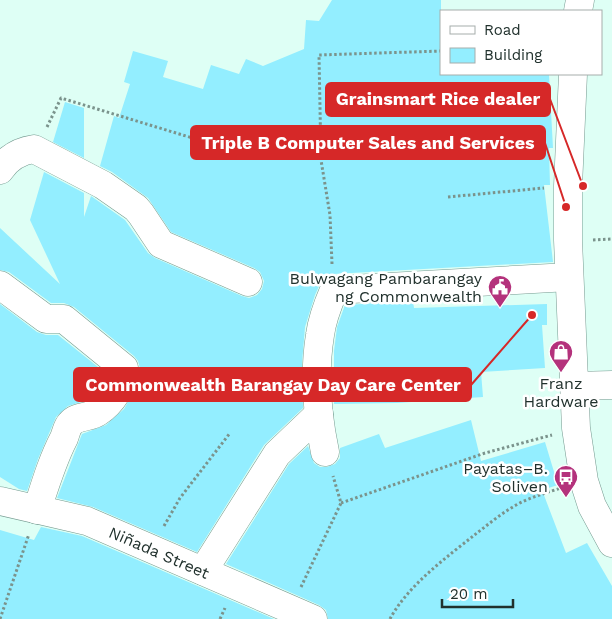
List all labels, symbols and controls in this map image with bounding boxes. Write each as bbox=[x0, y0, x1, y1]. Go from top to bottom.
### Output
legend bbox=[440, 10, 602, 75]
text: Road bbox=[484, 21, 521, 39]
text: Building bbox=[484, 46, 542, 64]
callout: Grainsmart Rice dealer bbox=[326, 83, 550, 116]
text: Grainsmart Rice dealer bbox=[336, 88, 541, 109]
callout: Triple B Computer Sales and Services bbox=[191, 126, 545, 159]
text: Triple B Computer Sales and Services bbox=[201, 132, 535, 153]
place label: Bulwagang Pambarangay ng Commonwealth bbox=[290, 269, 483, 306]
public building icon: Bulwagang Pambarangay ng Commonwealth bbox=[487, 274, 513, 308]
shop icon: Franz Hardware bbox=[548, 339, 574, 373]
callout: Commonwealth Barangay Day Care Center bbox=[74, 368, 471, 401]
text: Commonwealth Barangay Day Care Center bbox=[85, 374, 461, 395]
place label: Franz Hardware bbox=[524, 374, 598, 411]
place label: Payatas–B. Soliven bbox=[463, 459, 548, 496]
bus stop icon: Payatas–B. Soliven bbox=[553, 464, 579, 498]
street label: Niñada Street bbox=[106, 522, 213, 583]
scale bar bbox=[442, 576, 513, 608]
text: 20 m bbox=[450, 585, 488, 603]

